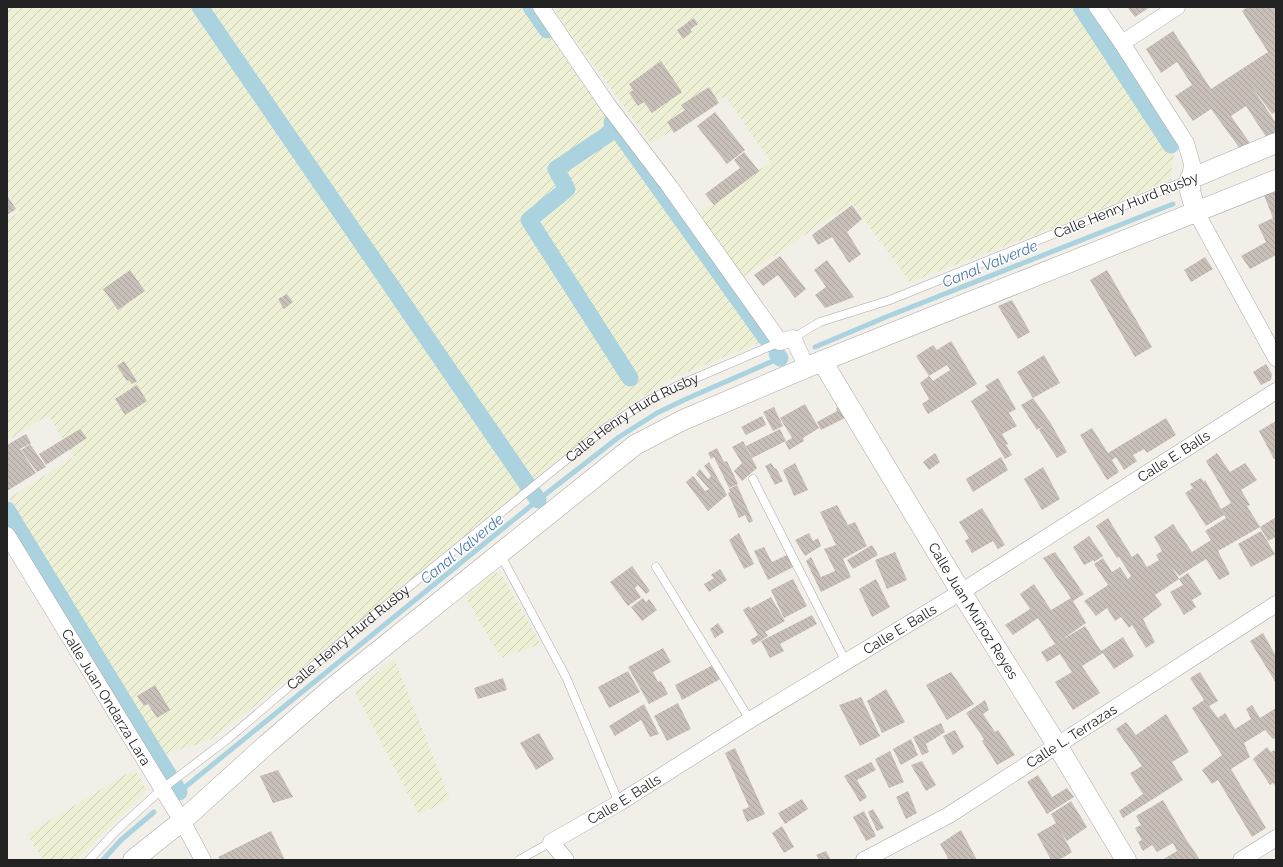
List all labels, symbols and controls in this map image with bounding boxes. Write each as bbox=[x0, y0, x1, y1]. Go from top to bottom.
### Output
street label: Calle Henry Hurd Rusby bbox=[1051, 168, 1201, 241]
water label: Canal Valverde bbox=[940, 237, 1040, 291]
street label: Calle Henry Hurd Rusby bbox=[562, 370, 701, 465]
street label: Calle E. Balls bbox=[1134, 427, 1213, 485]
water label: Canal Valverde bbox=[417, 510, 507, 588]
street label: Calle Juan Muñoz Reyes bbox=[925, 540, 1022, 682]
street label: Calle Henry Hurd Rusby bbox=[283, 581, 413, 693]
street label: Calle E. Balls bbox=[860, 601, 939, 657]
street label: Calle Juan Ondarza Lara bbox=[58, 626, 154, 768]
street label: Calle L. Terrazas bbox=[1023, 701, 1120, 771]
street label: Calle E. Balls bbox=[584, 771, 664, 827]

